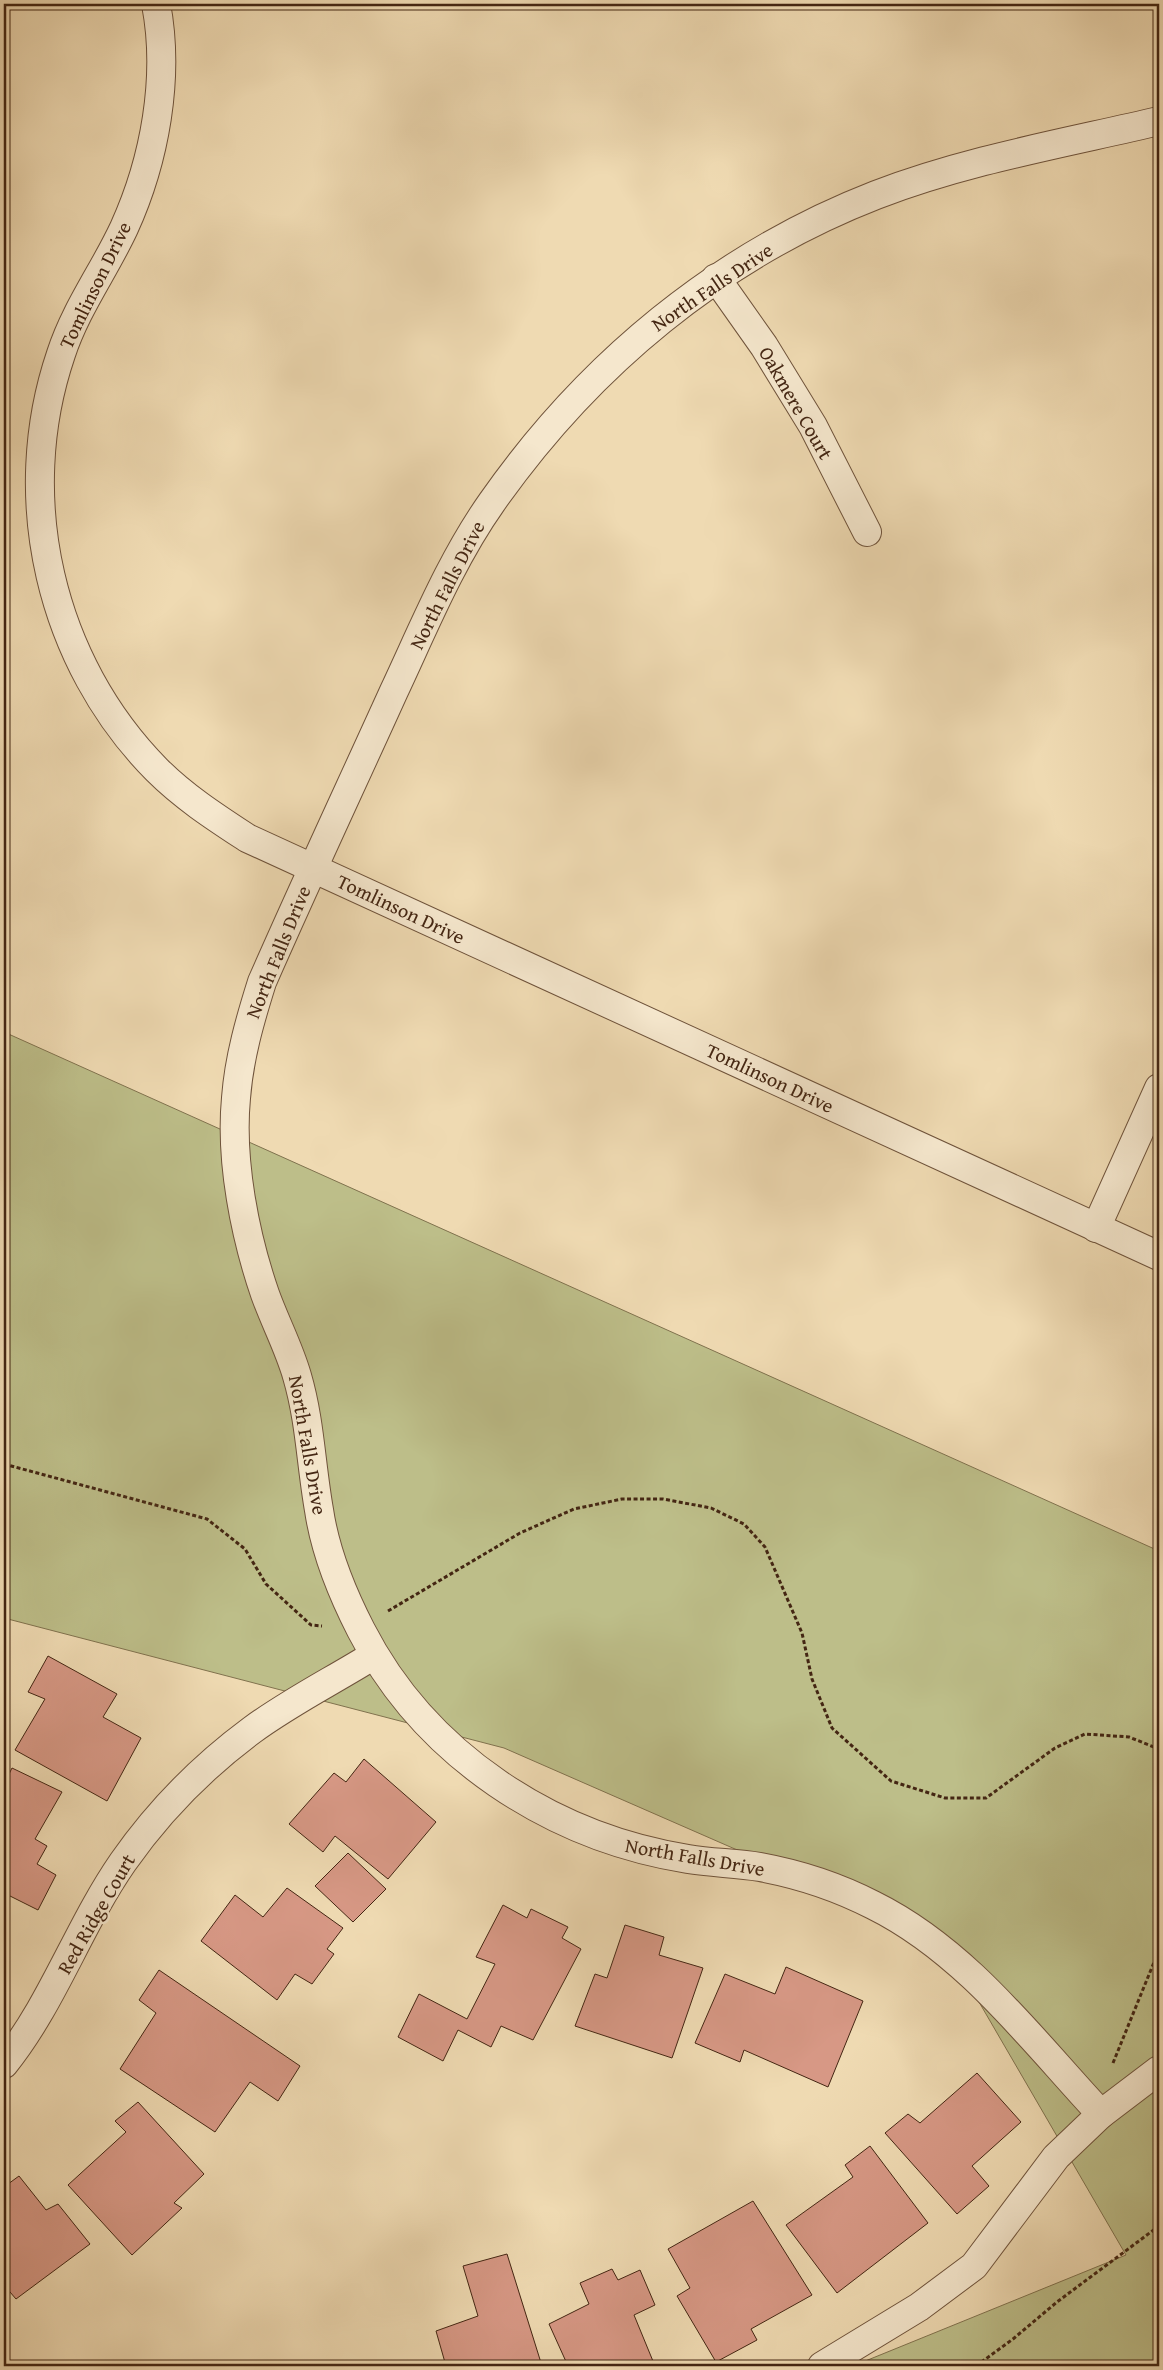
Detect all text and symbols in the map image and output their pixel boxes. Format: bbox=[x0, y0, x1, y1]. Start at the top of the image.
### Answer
street label: Tomlinson Drive bbox=[51, 216, 138, 353]
street label: North Falls Drive bbox=[645, 235, 778, 338]
street label: Oakmere Court bbox=[752, 341, 841, 465]
street label: North Falls Drive bbox=[402, 515, 492, 654]
street label: Tomlinson Drive bbox=[333, 866, 470, 951]
street label: North Falls Drive bbox=[238, 881, 317, 1023]
street label: Tomlinson Drive bbox=[702, 1035, 839, 1120]
street label: North Falls Drive bbox=[282, 1373, 335, 1517]
street label: North Falls Drive bbox=[623, 1830, 767, 1883]
street label: Red Ridge Court bbox=[49, 1848, 142, 1979]

